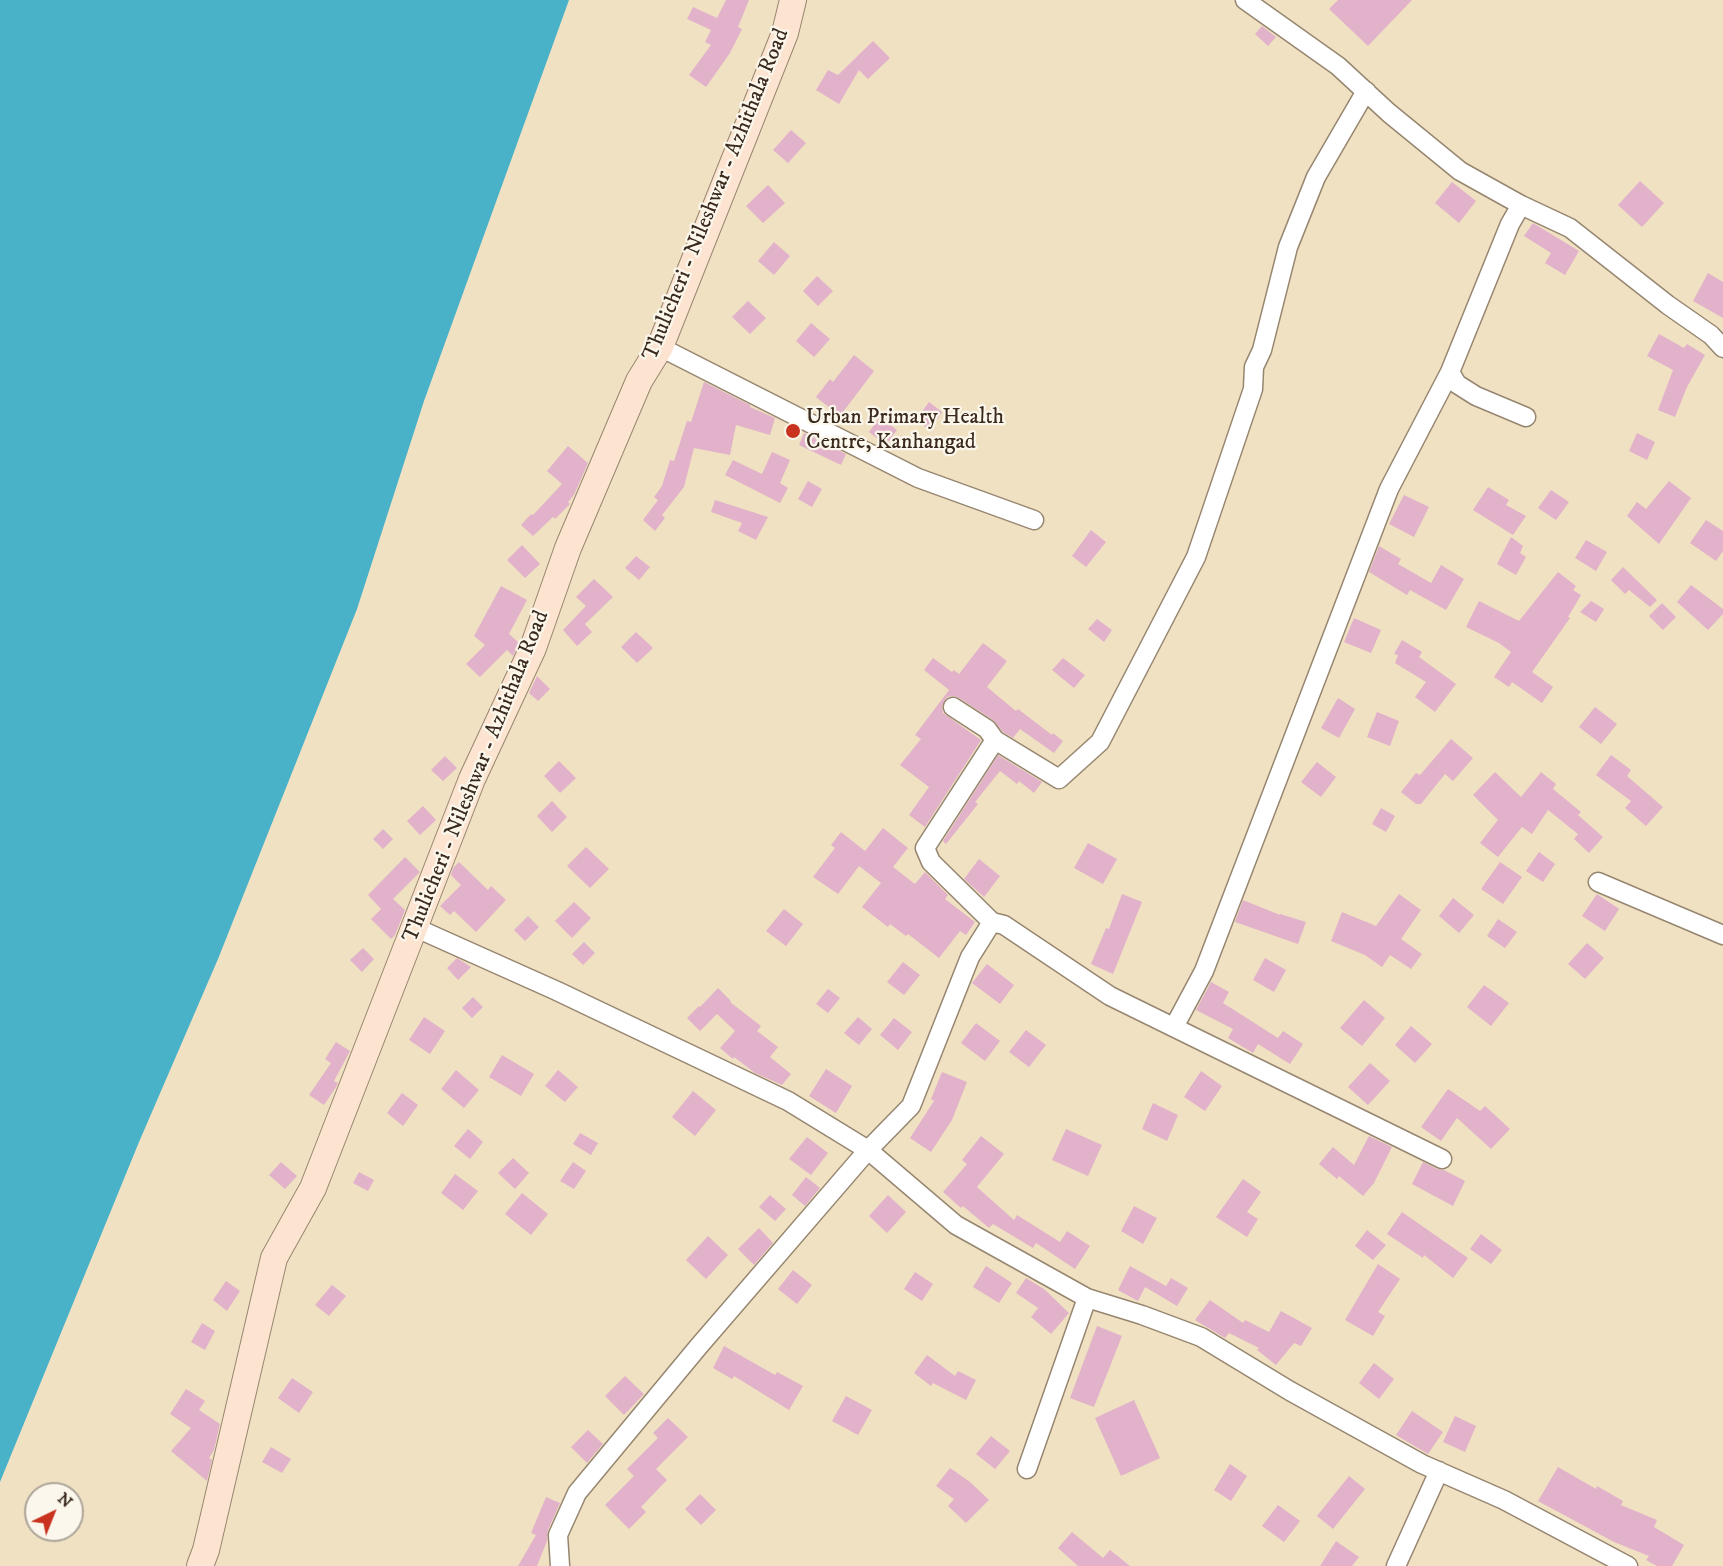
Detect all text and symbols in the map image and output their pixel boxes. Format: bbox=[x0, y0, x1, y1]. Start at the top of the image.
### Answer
street label: Thulicheri - Nileshwar - Azhithala Road bbox=[638, 25, 796, 365]
place label: Urban Primary Health Centre, Kanhangad bbox=[806, 405, 1004, 457]
marker: Urban Primary Health Centre, Kanhangad bbox=[784, 422, 802, 440]
street label: Thulicheri - Nileshwar - Azhithala Road bbox=[398, 607, 556, 947]
north arrow bbox=[24, 1482, 84, 1542]
text: N bbox=[53, 1488, 77, 1512]

